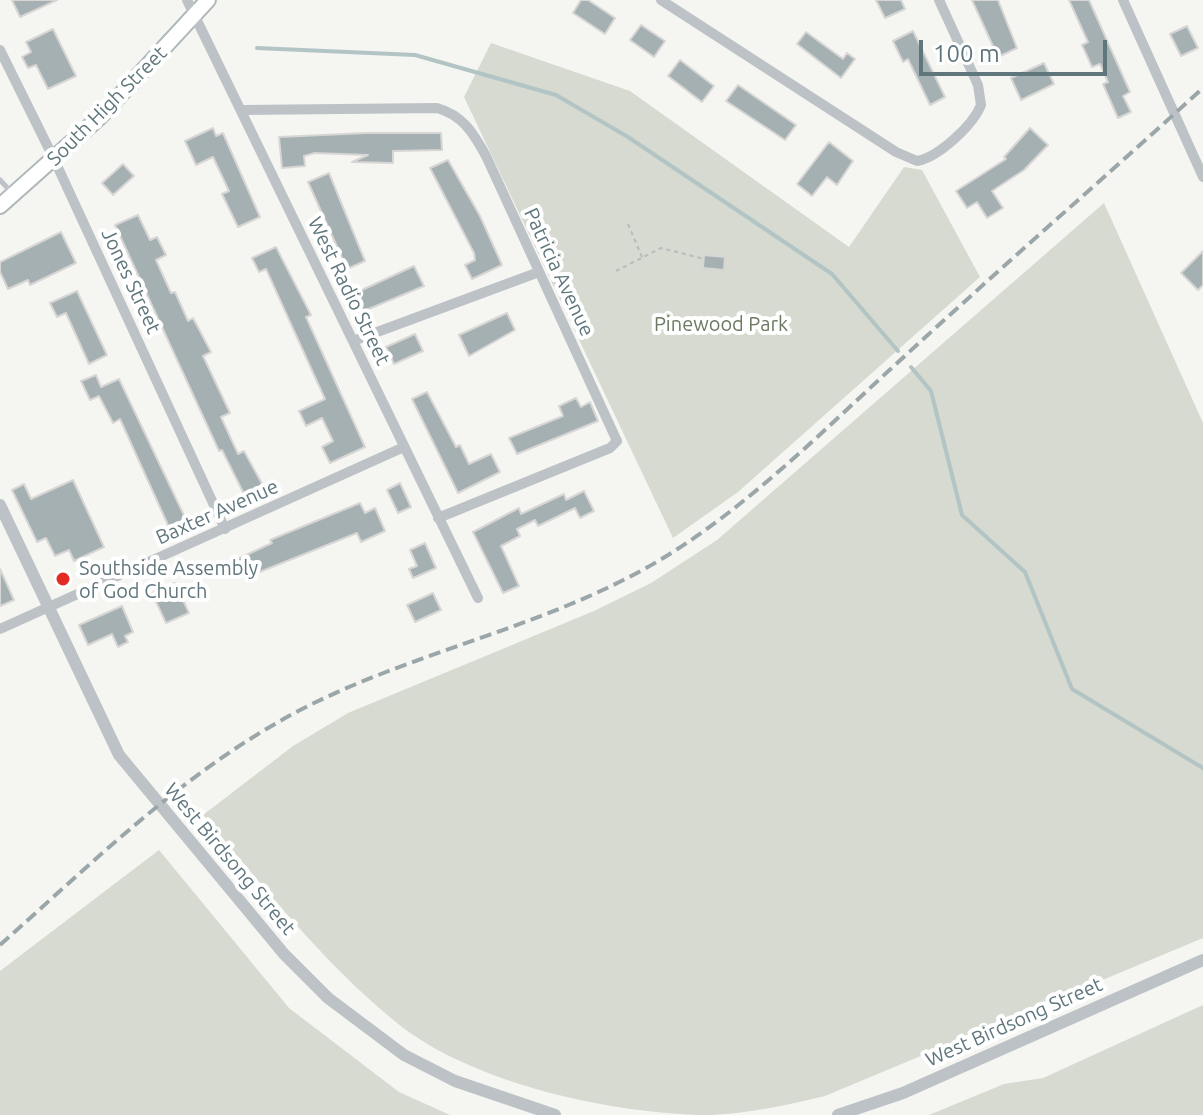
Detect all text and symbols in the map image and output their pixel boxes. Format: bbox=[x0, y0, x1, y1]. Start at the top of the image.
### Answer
scale bar bbox=[923, 24, 1111, 74]
text: 100 m bbox=[933, 40, 1000, 67]
street label: South High Street bbox=[42, 41, 172, 171]
street label: Patricia Avenue bbox=[519, 204, 599, 340]
street label: West Radio Street bbox=[303, 213, 395, 369]
street label: Jones Street bbox=[96, 225, 166, 337]
park label: Pinewood Park bbox=[654, 312, 788, 336]
street label: Baxter Avenue bbox=[152, 474, 282, 550]
place label: Southside Assembly of God Church bbox=[79, 556, 258, 603]
marker: Southside Assembly of God Church bbox=[54, 570, 72, 588]
street label: West Birdsong Street bbox=[159, 778, 301, 940]
street label: West Birdsong Street bbox=[922, 972, 1106, 1072]

